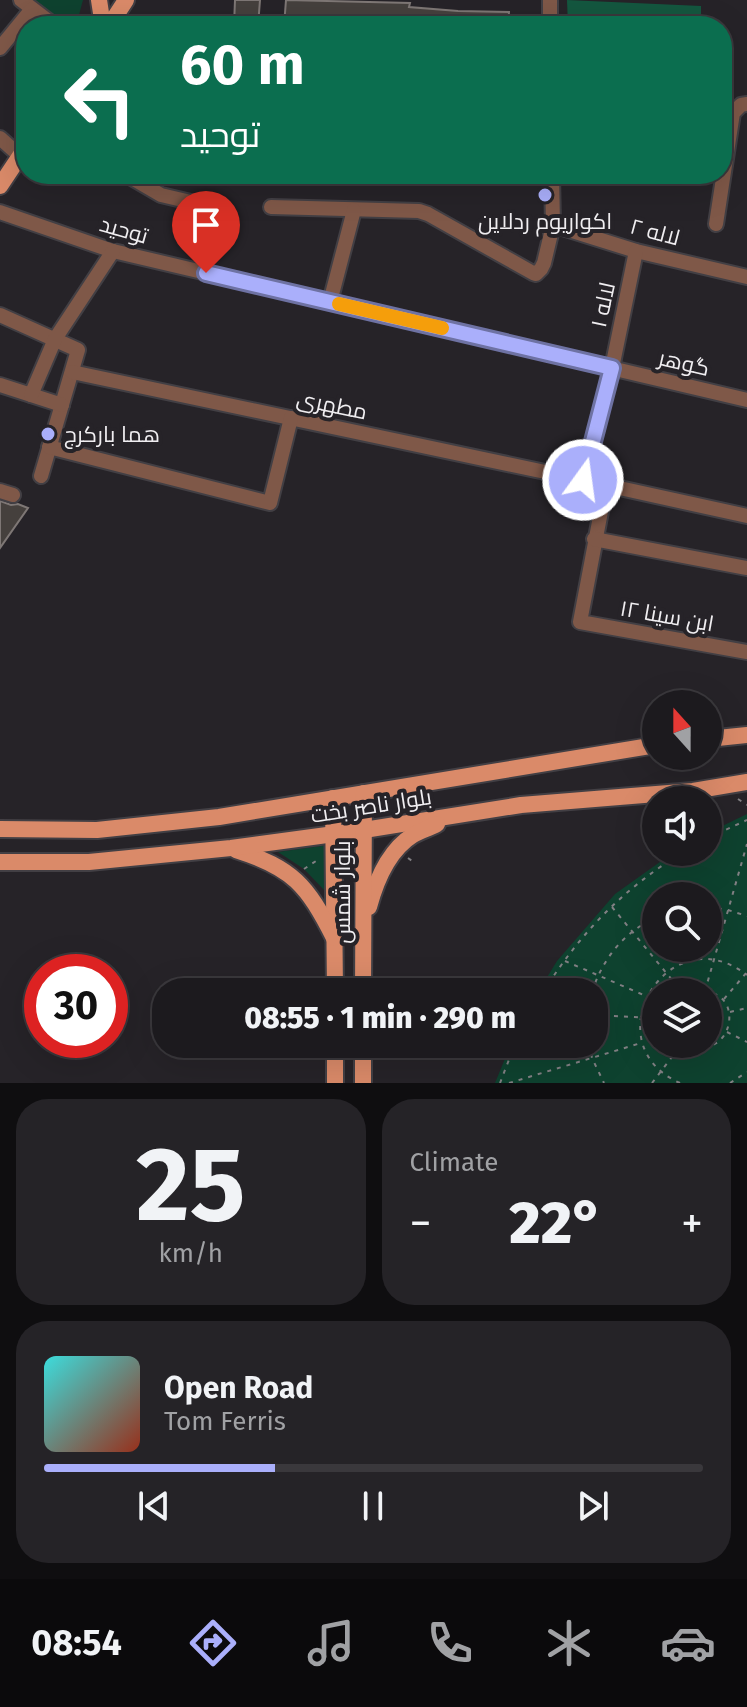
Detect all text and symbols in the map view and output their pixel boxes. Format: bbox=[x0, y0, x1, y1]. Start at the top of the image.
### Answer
text: 60 m bbox=[180, 32, 305, 99]
icon: left bbox=[48, 48, 152, 152]
text: توحید bbox=[180, 113, 260, 157]
marker: اکواریوم ردلاین bbox=[536, 186, 554, 204]
pin bbox=[172, 191, 240, 273]
icon: arrive bbox=[184, 203, 228, 247]
place label: اکواریوم ردلاین bbox=[478, 208, 612, 237]
street label: توحید bbox=[97, 210, 151, 250]
street label: لاله ۲ bbox=[627, 212, 683, 252]
street label: لاله ۱ bbox=[585, 280, 621, 330]
street label: گوهر bbox=[654, 344, 712, 382]
street label: مطهری bbox=[294, 384, 370, 426]
place label: هما بارکرج bbox=[64, 421, 160, 449]
marker: هما بارکرج bbox=[39, 425, 57, 443]
position arrow bbox=[541, 438, 625, 522]
street label: ابن سینا ۱۲ bbox=[618, 594, 716, 638]
north arrow bbox=[642, 690, 722, 770]
map controls bbox=[642, 690, 722, 1058]
street label: بلوار ناصر بخت bbox=[309, 783, 433, 829]
button: sound bbox=[642, 786, 722, 866]
street label: بلوار شمس bbox=[329, 840, 356, 944]
button: search bbox=[642, 882, 722, 962]
speed limit sign: 30 bbox=[24, 954, 128, 1058]
button: layers bbox=[642, 978, 722, 1058]
text: 08:55 · 1 min · 290 m bbox=[244, 1000, 516, 1036]
text: 25 bbox=[136, 1123, 246, 1248]
text: Climate bbox=[410, 1147, 498, 1178]
text: 22° bbox=[509, 1187, 603, 1259]
text: − bbox=[410, 1197, 432, 1250]
text: + bbox=[681, 1197, 703, 1250]
text: km/h bbox=[159, 1238, 223, 1269]
text: Open Road bbox=[164, 1370, 313, 1406]
text: Tom Ferris bbox=[164, 1406, 286, 1437]
icon: previous bbox=[132, 1484, 176, 1528]
icon: pause bbox=[351, 1484, 395, 1528]
icon: next bbox=[571, 1484, 615, 1528]
icon: directions bbox=[185, 1615, 241, 1671]
icon: music bbox=[303, 1615, 359, 1671]
icon: phone bbox=[422, 1615, 478, 1671]
icon: climate bbox=[541, 1615, 597, 1671]
icon: car bbox=[660, 1615, 716, 1671]
text: 08:54 bbox=[31, 1621, 122, 1665]

